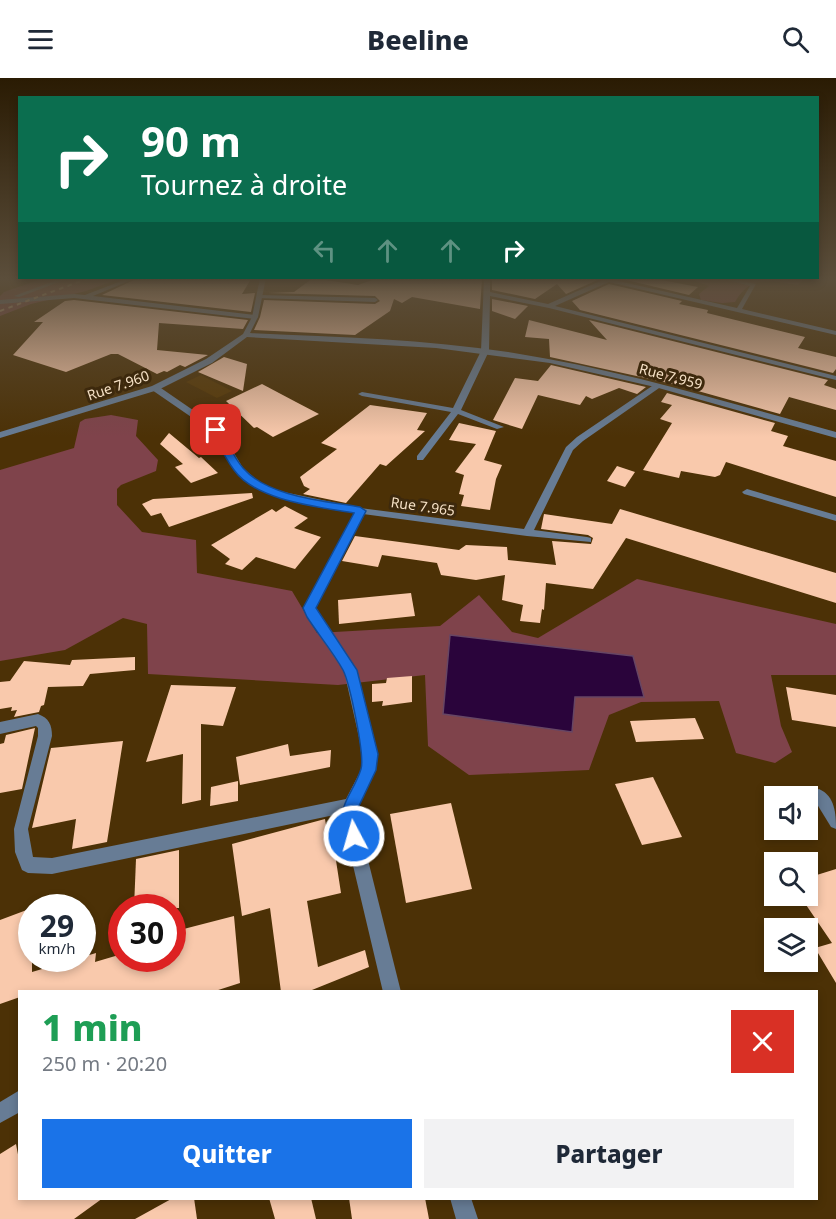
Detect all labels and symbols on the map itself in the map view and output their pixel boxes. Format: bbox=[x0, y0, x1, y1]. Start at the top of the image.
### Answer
street label: Rue 7.959 bbox=[637, 358, 705, 394]
street label: Rue 7.960 bbox=[84, 365, 152, 405]
pin bbox=[190, 404, 241, 455]
street label: Rue 7.965 bbox=[390, 492, 456, 520]
position arrow bbox=[322, 804, 386, 868]
speed limit sign: 30 bbox=[108, 894, 186, 972]

